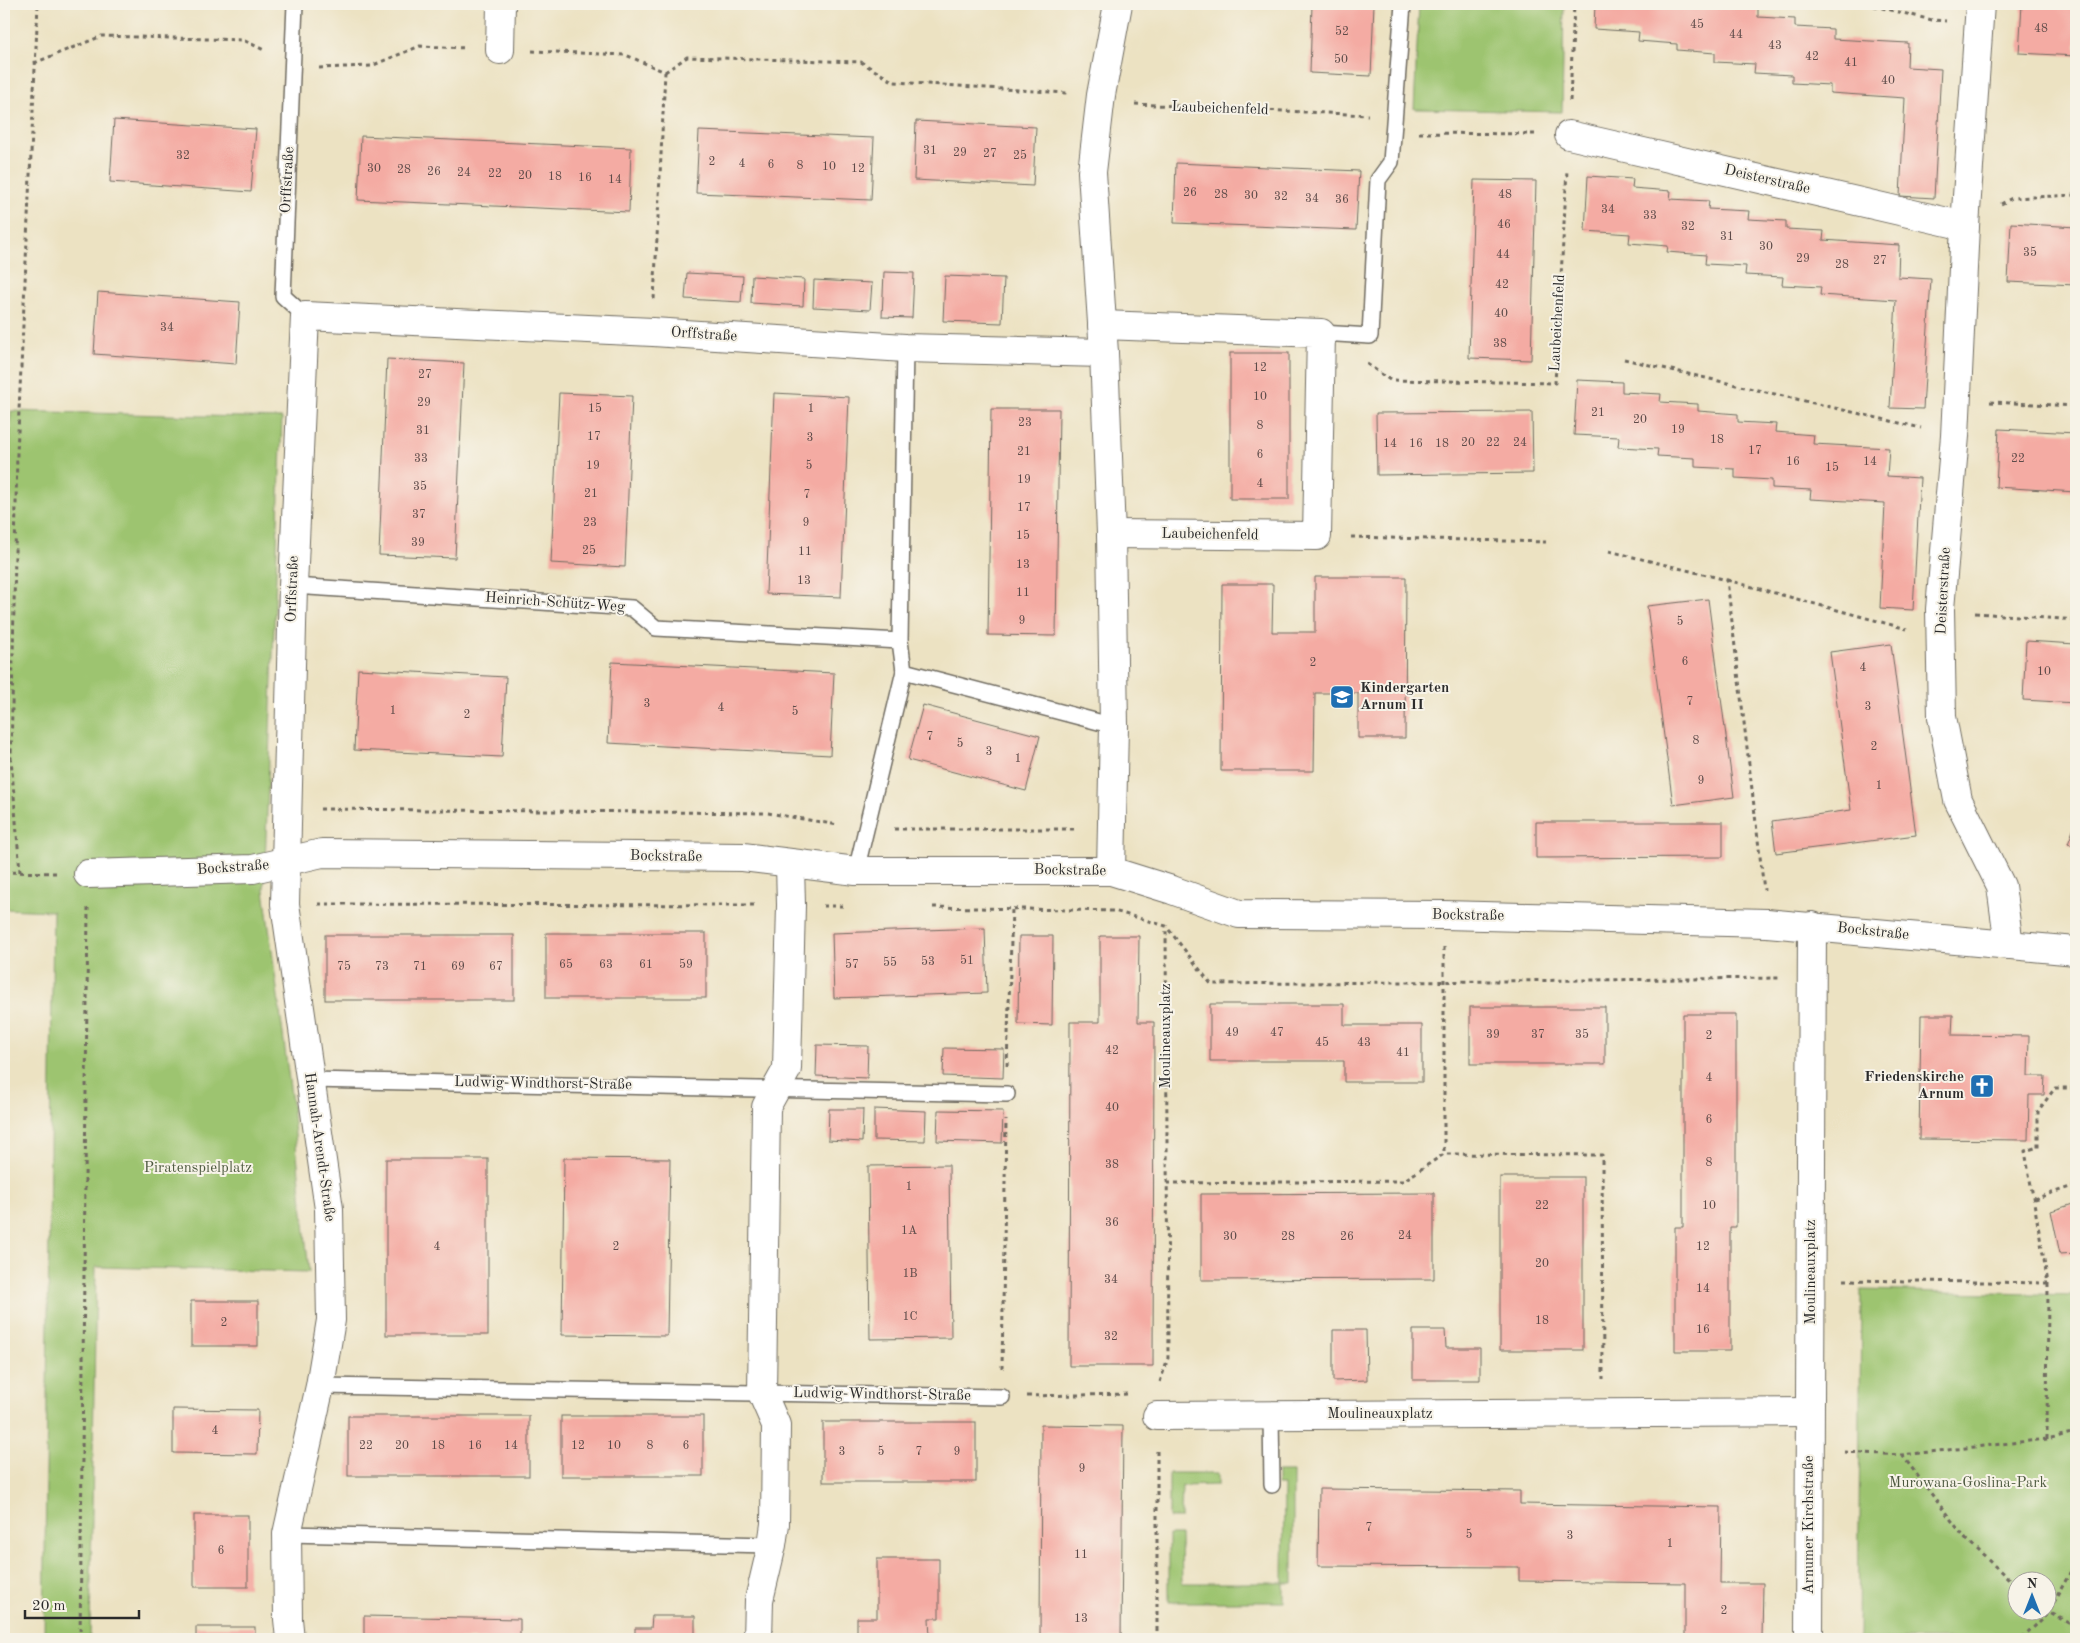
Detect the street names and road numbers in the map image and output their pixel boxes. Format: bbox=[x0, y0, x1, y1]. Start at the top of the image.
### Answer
street label: Laubeichenfeld bbox=[1171, 100, 1269, 118]
street label: Orffstraße bbox=[279, 146, 297, 214]
street label: Deisterstraße bbox=[1723, 163, 1811, 197]
street label: Laubeichenfeld bbox=[1548, 274, 1568, 372]
street label: Orffstraße bbox=[670, 325, 738, 345]
street label: Laubeichenfeld bbox=[1161, 527, 1259, 543]
street label: Deisterstraße bbox=[1934, 547, 1954, 635]
street label: Orffstraße bbox=[284, 555, 302, 623]
street label: Heinrich-Schütz-Weg bbox=[484, 591, 626, 615]
street label: Bockstraße bbox=[630, 849, 702, 865]
street label: Bockstraße bbox=[196, 858, 270, 878]
street label: Bockstraße bbox=[1034, 863, 1106, 879]
street label: Bockstraße bbox=[1432, 908, 1504, 924]
street label: Bockstraße bbox=[1836, 921, 1910, 943]
street label: Moulineauxplatz bbox=[1159, 983, 1174, 1089]
street label: Hannah-Arendt-Straße bbox=[301, 1071, 337, 1223]
street label: Ludwig-Windthorst-Straße bbox=[454, 1075, 632, 1093]
street label: Moulineauxplatz bbox=[1804, 1219, 1819, 1325]
street label: Ludwig-Windthorst-Straße bbox=[793, 1386, 971, 1404]
street label: Moulineauxplatz bbox=[1327, 1407, 1433, 1422]
street label: Arnumer Kirchstraße bbox=[1802, 1455, 1817, 1595]

